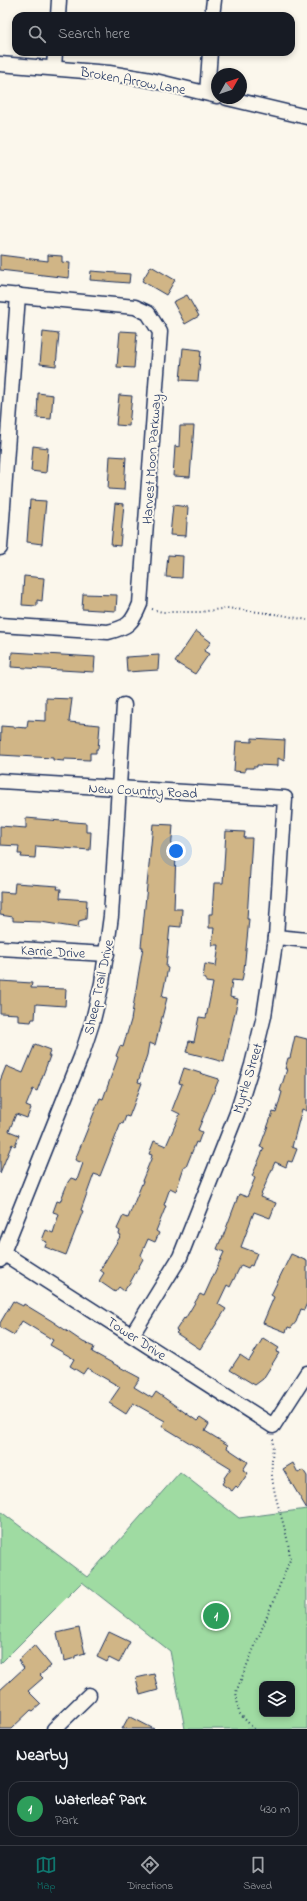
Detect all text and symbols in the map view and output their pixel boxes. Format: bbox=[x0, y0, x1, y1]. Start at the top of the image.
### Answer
search box bbox=[12, 12, 295, 56]
icon: search bbox=[26, 23, 48, 45]
text: Search here bbox=[58, 23, 130, 45]
street label: Broken Arrow Lane bbox=[77, 62, 188, 101]
north arrow bbox=[211, 68, 247, 104]
street label: Harvest Moon Parkway bbox=[137, 393, 169, 525]
street label: New Country Road bbox=[88, 778, 198, 806]
your location bbox=[166, 841, 186, 861]
street label: Sheep Trail Drive bbox=[79, 937, 120, 1037]
street label: Karrie Drive bbox=[20, 940, 86, 965]
street label: Myrtle Street bbox=[228, 1040, 270, 1117]
street label: Tower Drive bbox=[102, 1312, 171, 1367]
pin: 1 bbox=[203, 1601, 229, 1631]
map controls bbox=[259, 1681, 295, 1717]
button: layers bbox=[259, 1681, 295, 1717]
text: Nearby bbox=[16, 1743, 68, 1768]
text: Waterleaf Park bbox=[55, 1789, 146, 1811]
text: 1 bbox=[28, 1800, 32, 1819]
text: 430 m bbox=[260, 1800, 290, 1819]
text: Park bbox=[55, 1811, 79, 1830]
tab: Map bbox=[35, 1854, 57, 1894]
tab: Directions bbox=[127, 1854, 173, 1894]
tab: Saved bbox=[243, 1854, 272, 1894]

